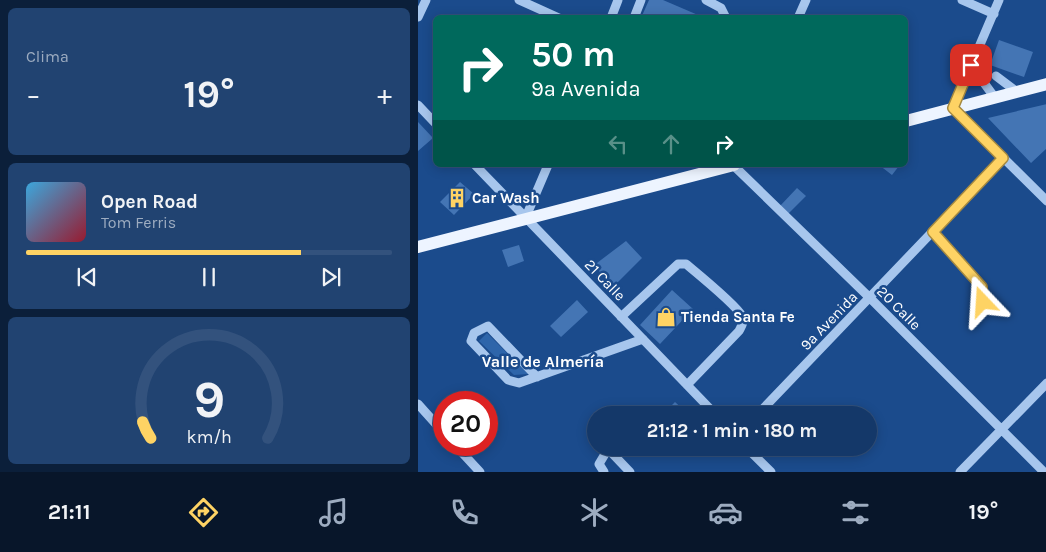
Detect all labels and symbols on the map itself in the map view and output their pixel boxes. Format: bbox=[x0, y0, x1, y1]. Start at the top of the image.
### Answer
pin bbox=[950, 44, 992, 86]
building icon: Car Wash bbox=[446, 187, 468, 209]
place label: Car Wash bbox=[472, 189, 540, 207]
street label: 21 Calle bbox=[581, 255, 629, 305]
position arrow bbox=[956, 275, 1008, 327]
street label: 20 Calle bbox=[873, 282, 925, 334]
street label: 9a Avenida bbox=[797, 288, 861, 354]
shop icon: Tienda Santa Fe bbox=[655, 306, 677, 328]
place label: Tienda Santa Fe bbox=[681, 308, 795, 326]
district label: Valle de Almería bbox=[482, 352, 604, 371]
speed limit sign: 20 bbox=[433, 391, 498, 456]

